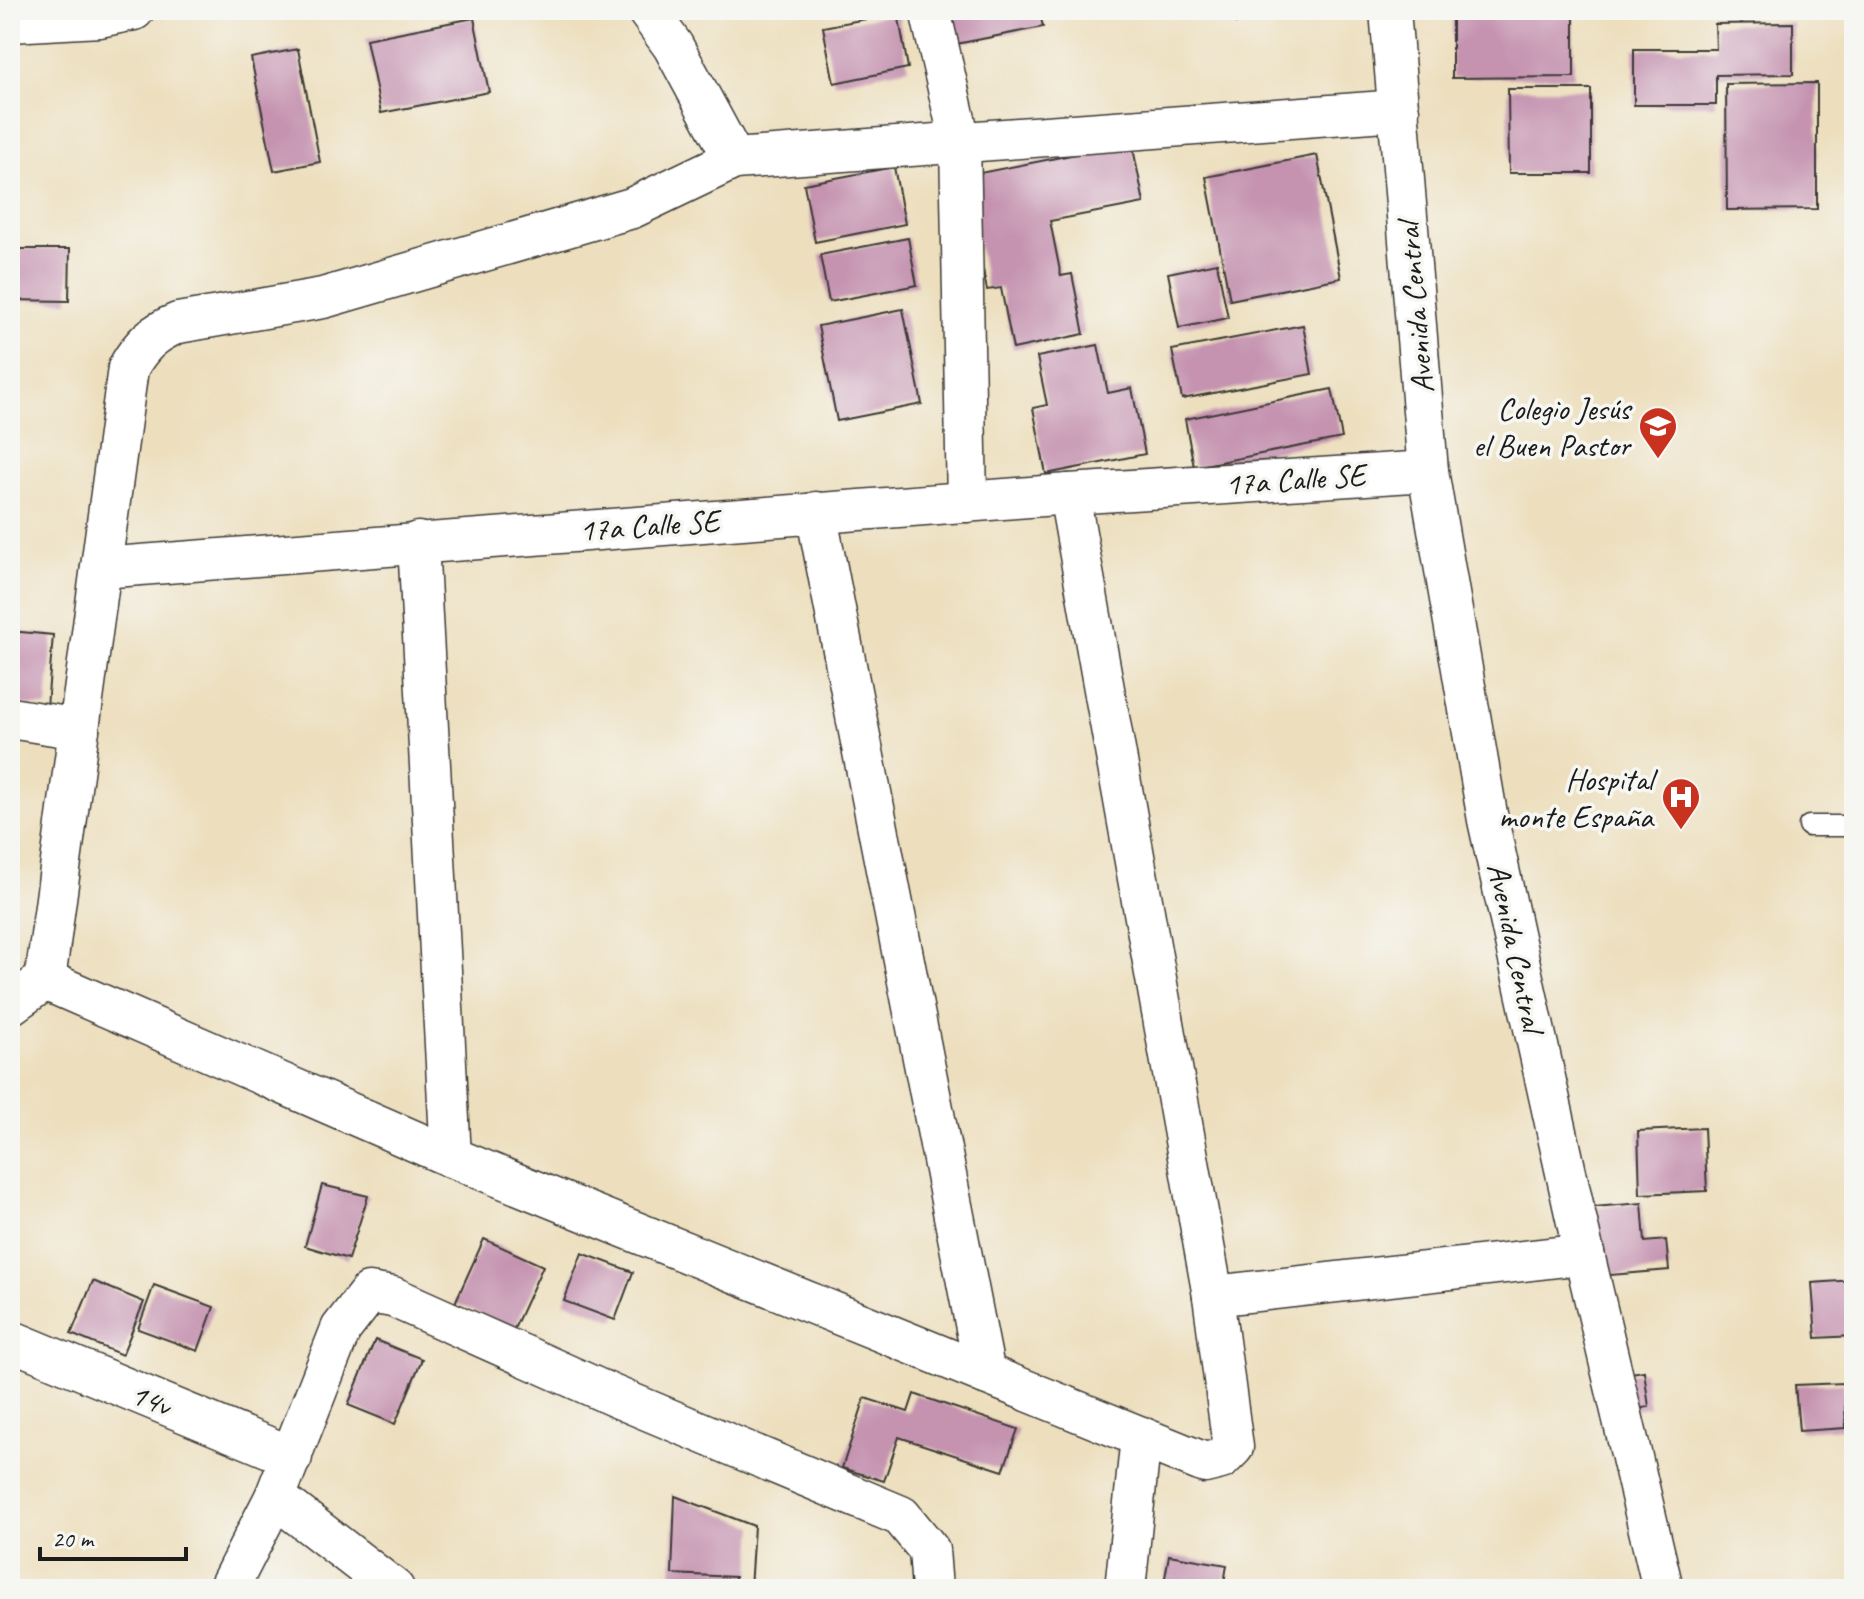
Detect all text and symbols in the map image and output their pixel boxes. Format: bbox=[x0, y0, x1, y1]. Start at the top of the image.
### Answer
street label: Avenida Central bbox=[1387, 215, 1443, 395]
place label: Colegio Jesús el Buen Pastor bbox=[1473, 388, 1633, 466]
school or university icon: Colegio Jesús el Buen Pastor bbox=[1637, 405, 1679, 460]
street label: 17a Calle SE bbox=[1224, 454, 1370, 505]
street label: 17a Calle SE bbox=[578, 500, 724, 551]
place label: Hospital monte España bbox=[1499, 759, 1659, 837]
hospital icon: Hospital monte España bbox=[1660, 776, 1702, 831]
street label: Avenida Central bbox=[1478, 859, 1554, 1040]
street label: 14v bbox=[125, 1373, 180, 1427]
scale bar bbox=[40, 1511, 186, 1561]
text: 20 m bbox=[52, 1524, 95, 1554]

